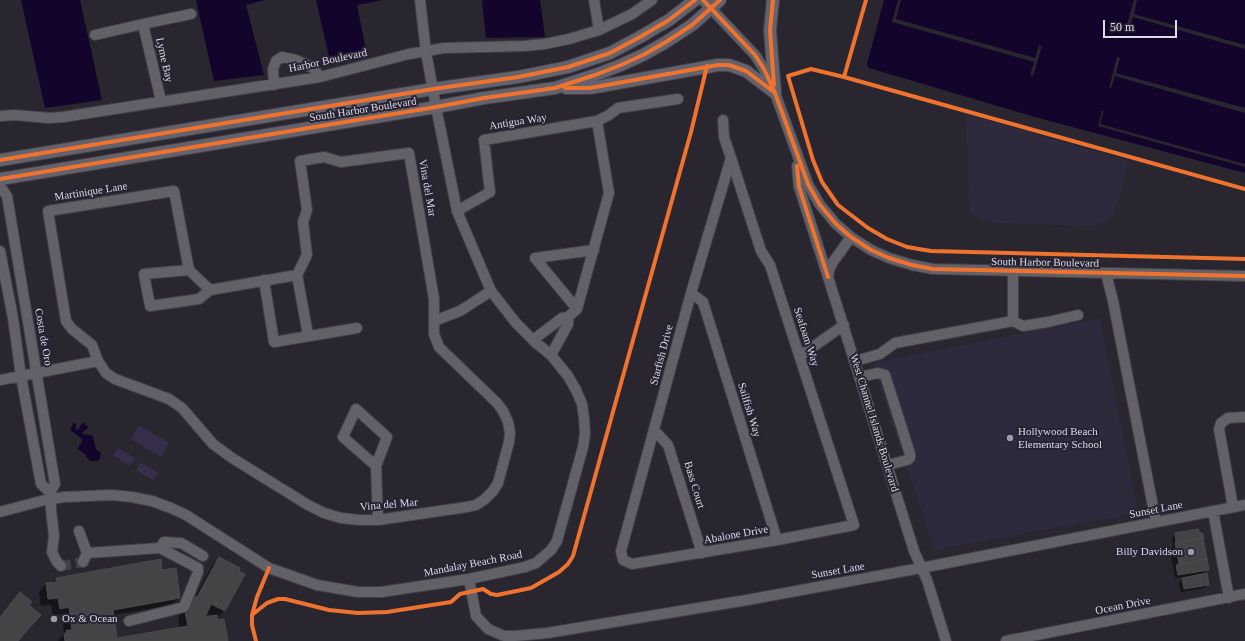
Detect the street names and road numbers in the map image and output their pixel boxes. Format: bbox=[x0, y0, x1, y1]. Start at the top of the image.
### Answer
street label: Lyme Bay bbox=[152, 36, 176, 84]
street label: Harbor Boulevard bbox=[288, 46, 368, 76]
street label: South Harbor Boulevard bbox=[309, 95, 417, 125]
street label: Antigua Way bbox=[488, 111, 548, 133]
street label: Vina del Mar bbox=[415, 158, 439, 218]
street label: Martinique Lane bbox=[54, 180, 128, 204]
street label: South Harbor Boulevard bbox=[991, 255, 1099, 271]
street label: Seafoam Way bbox=[790, 306, 822, 368]
street label: Costa de Oro bbox=[31, 307, 55, 367]
street label: Starfish Drive bbox=[648, 323, 676, 387]
street label: West Channel Islands Boulevard bbox=[847, 352, 901, 494]
street label: Sailfish Way bbox=[734, 381, 764, 439]
street label: Bass Court bbox=[681, 460, 707, 510]
street label: Vina del Mar bbox=[360, 496, 418, 514]
street label: Sunset Lane bbox=[1128, 498, 1184, 522]
street label: Abalone Drive bbox=[703, 523, 769, 547]
street label: Mandalay Beach Road bbox=[423, 548, 523, 580]
street label: Sunset Lane bbox=[810, 560, 866, 582]
street label: Ocean Drive bbox=[1094, 594, 1152, 618]

